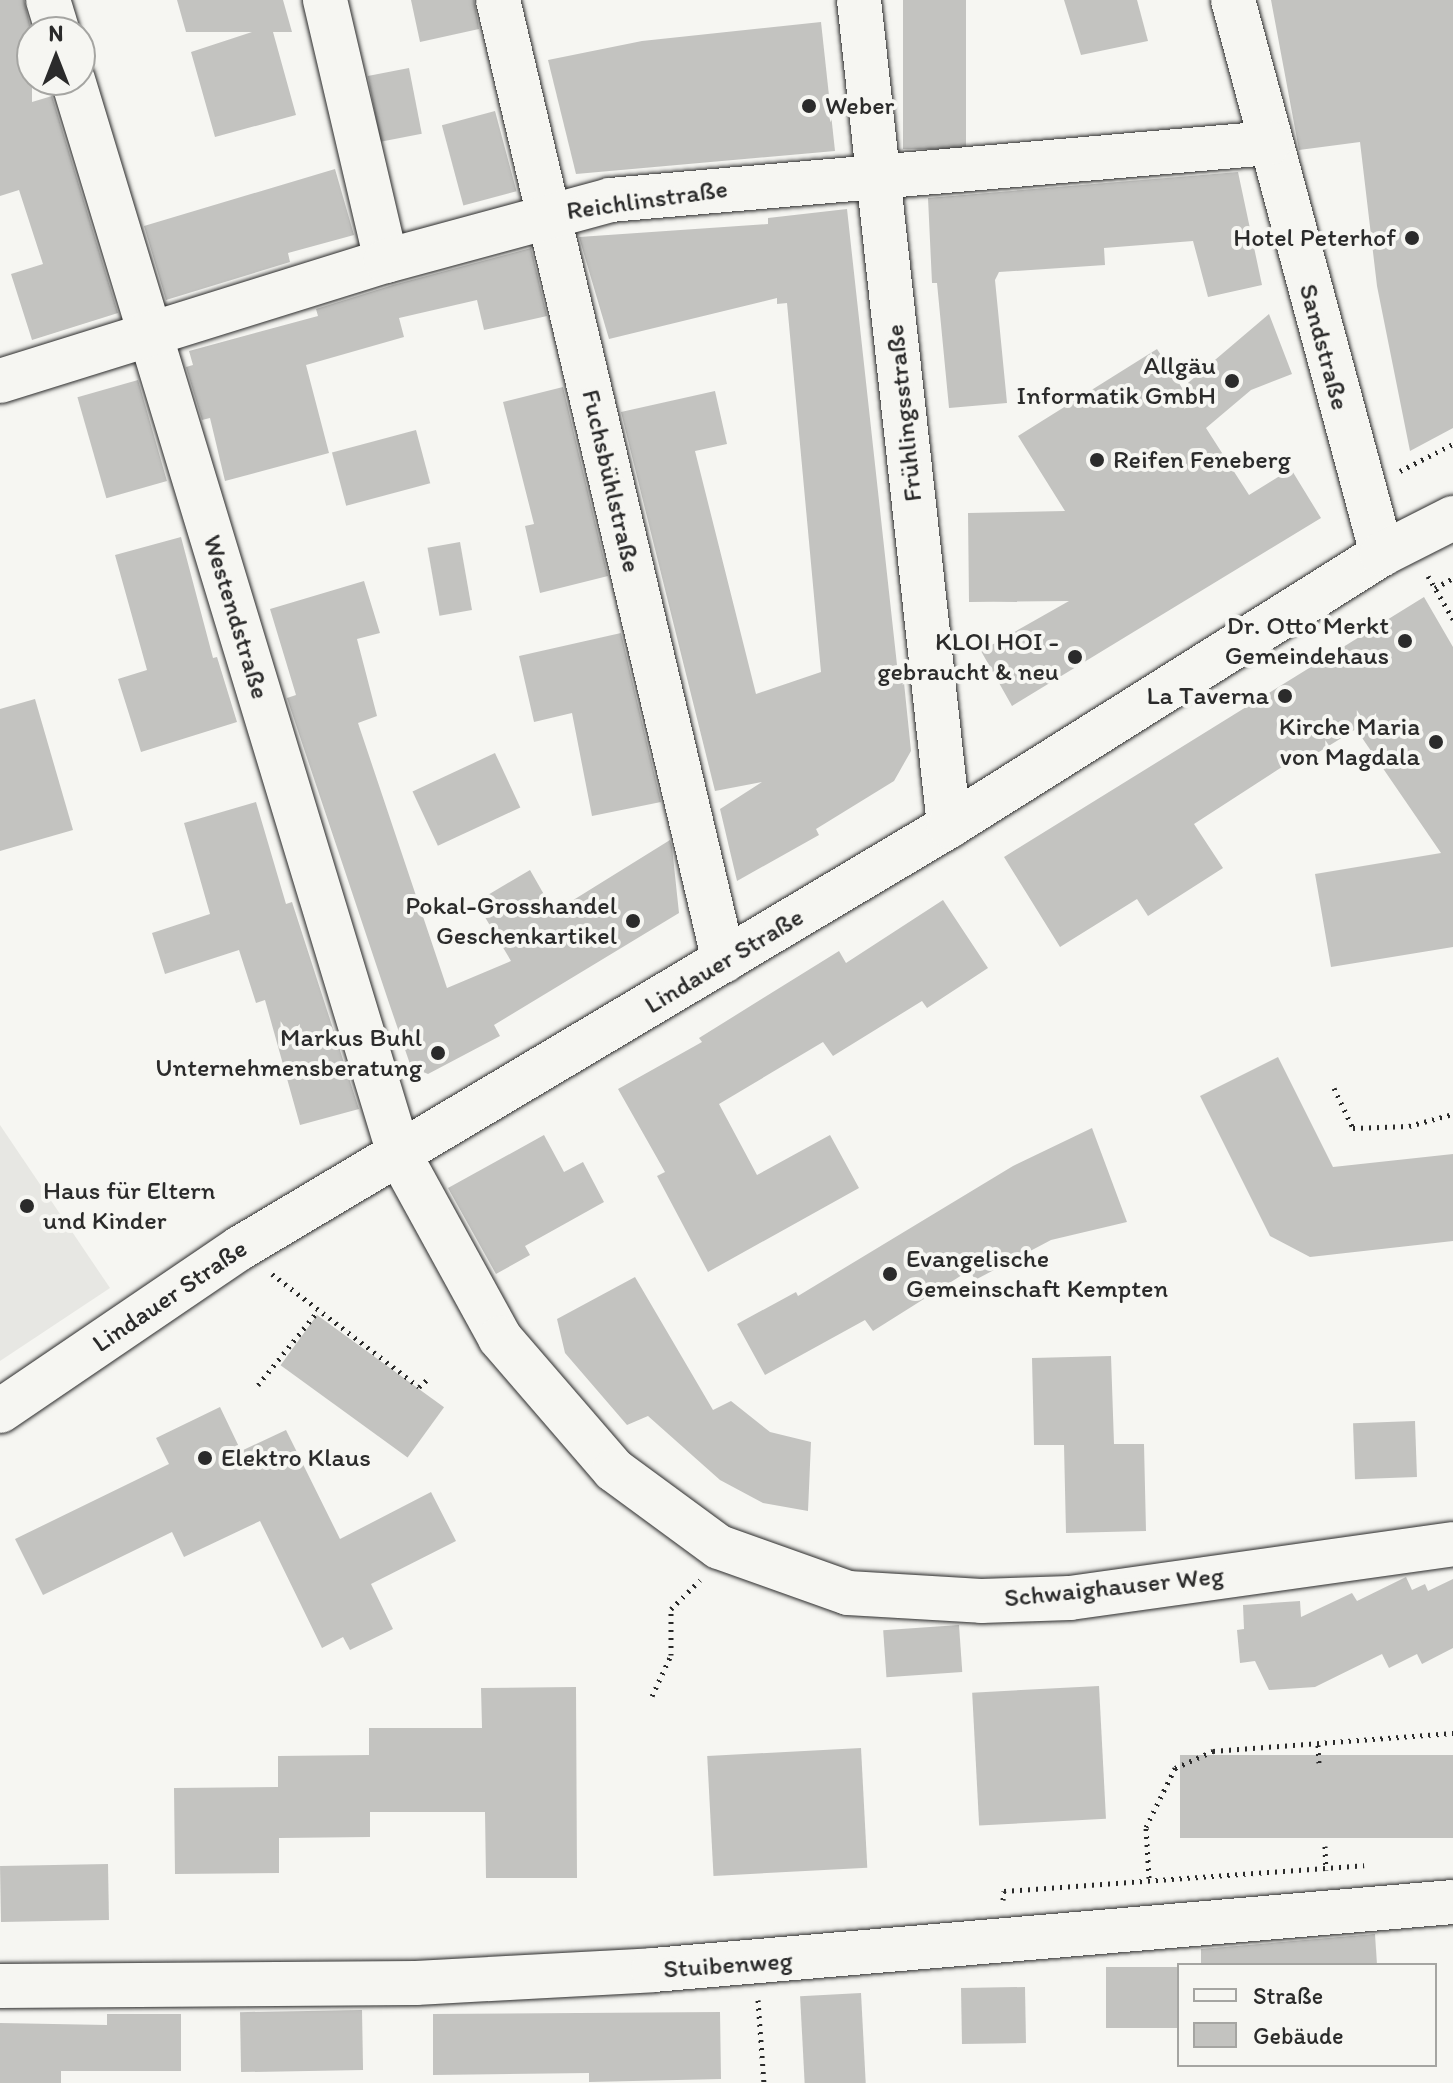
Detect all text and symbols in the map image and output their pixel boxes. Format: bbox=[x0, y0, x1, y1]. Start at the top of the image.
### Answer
north arrow bbox=[16, 16, 96, 96]
text: N bbox=[49, 20, 63, 47]
place label: Weber bbox=[825, 90, 894, 122]
marker: Weber bbox=[800, 97, 818, 115]
street label: Reichlinstraße bbox=[564, 173, 730, 227]
place label: Hotel Peterhof bbox=[1234, 222, 1396, 254]
marker: Hotel Peterhof bbox=[1403, 229, 1421, 247]
street label: Sandstraße bbox=[1292, 281, 1356, 413]
street label: Frühlingsstraße bbox=[879, 323, 929, 503]
place label: Allgäu Informatik GmbH bbox=[1017, 350, 1216, 412]
marker: Allgäu Informatik GmbH bbox=[1223, 372, 1241, 390]
street label: Fuchsbühlstraße bbox=[575, 387, 647, 575]
place label: Reifen Feneberg bbox=[1113, 444, 1291, 476]
marker: Reifen Feneberg bbox=[1088, 451, 1106, 469]
street label: Westendstraße bbox=[196, 531, 276, 703]
place label: Dr. Otto Merkt Gemeindehaus bbox=[1225, 610, 1389, 672]
place label: KLOI HOI - gebraucht & neu bbox=[877, 626, 1059, 688]
marker: Dr. Otto Merkt Gemeindehaus bbox=[1396, 632, 1414, 650]
marker: KLOI HOI - gebraucht & neu bbox=[1066, 648, 1084, 666]
place label: La Taverna bbox=[1149, 680, 1269, 712]
marker: La Taverna bbox=[1276, 687, 1294, 705]
place label: Kirche Maria von Magdala bbox=[1278, 711, 1420, 772]
marker: Kirche Maria von Magdala bbox=[1427, 733, 1445, 751]
place label: Pokal-Grosshandel Geschenkartikel bbox=[405, 890, 617, 952]
street label: Lindauer Straße bbox=[639, 901, 809, 1021]
marker: Pokal-Grosshandel Geschenkartikel bbox=[624, 912, 642, 930]
place label: Markus Buhl Unternehmensberatung bbox=[155, 1022, 422, 1084]
marker: Markus Buhl Unternehmensberatung bbox=[429, 1044, 447, 1062]
place label: Haus für Eltern und Kinder bbox=[43, 1175, 215, 1236]
marker: Haus für Eltern und Kinder bbox=[18, 1197, 36, 1215]
street label: Lindauer Straße bbox=[87, 1233, 253, 1359]
place label: Evangelische Gemeinschaft Kempten bbox=[906, 1243, 1167, 1304]
marker: Evangelische Gemeinschaft Kempten bbox=[881, 1265, 899, 1283]
place label: Elektro Klaus bbox=[221, 1442, 371, 1474]
marker: Elektro Klaus bbox=[196, 1449, 214, 1467]
street label: Schwaighauser Weg bbox=[1003, 1560, 1225, 1614]
street label: Stuibenweg bbox=[662, 1945, 794, 1985]
legend bbox=[1177, 1963, 1437, 2067]
text: Straße bbox=[1253, 1981, 1323, 2010]
text: Gebäude bbox=[1253, 2021, 1344, 2050]

